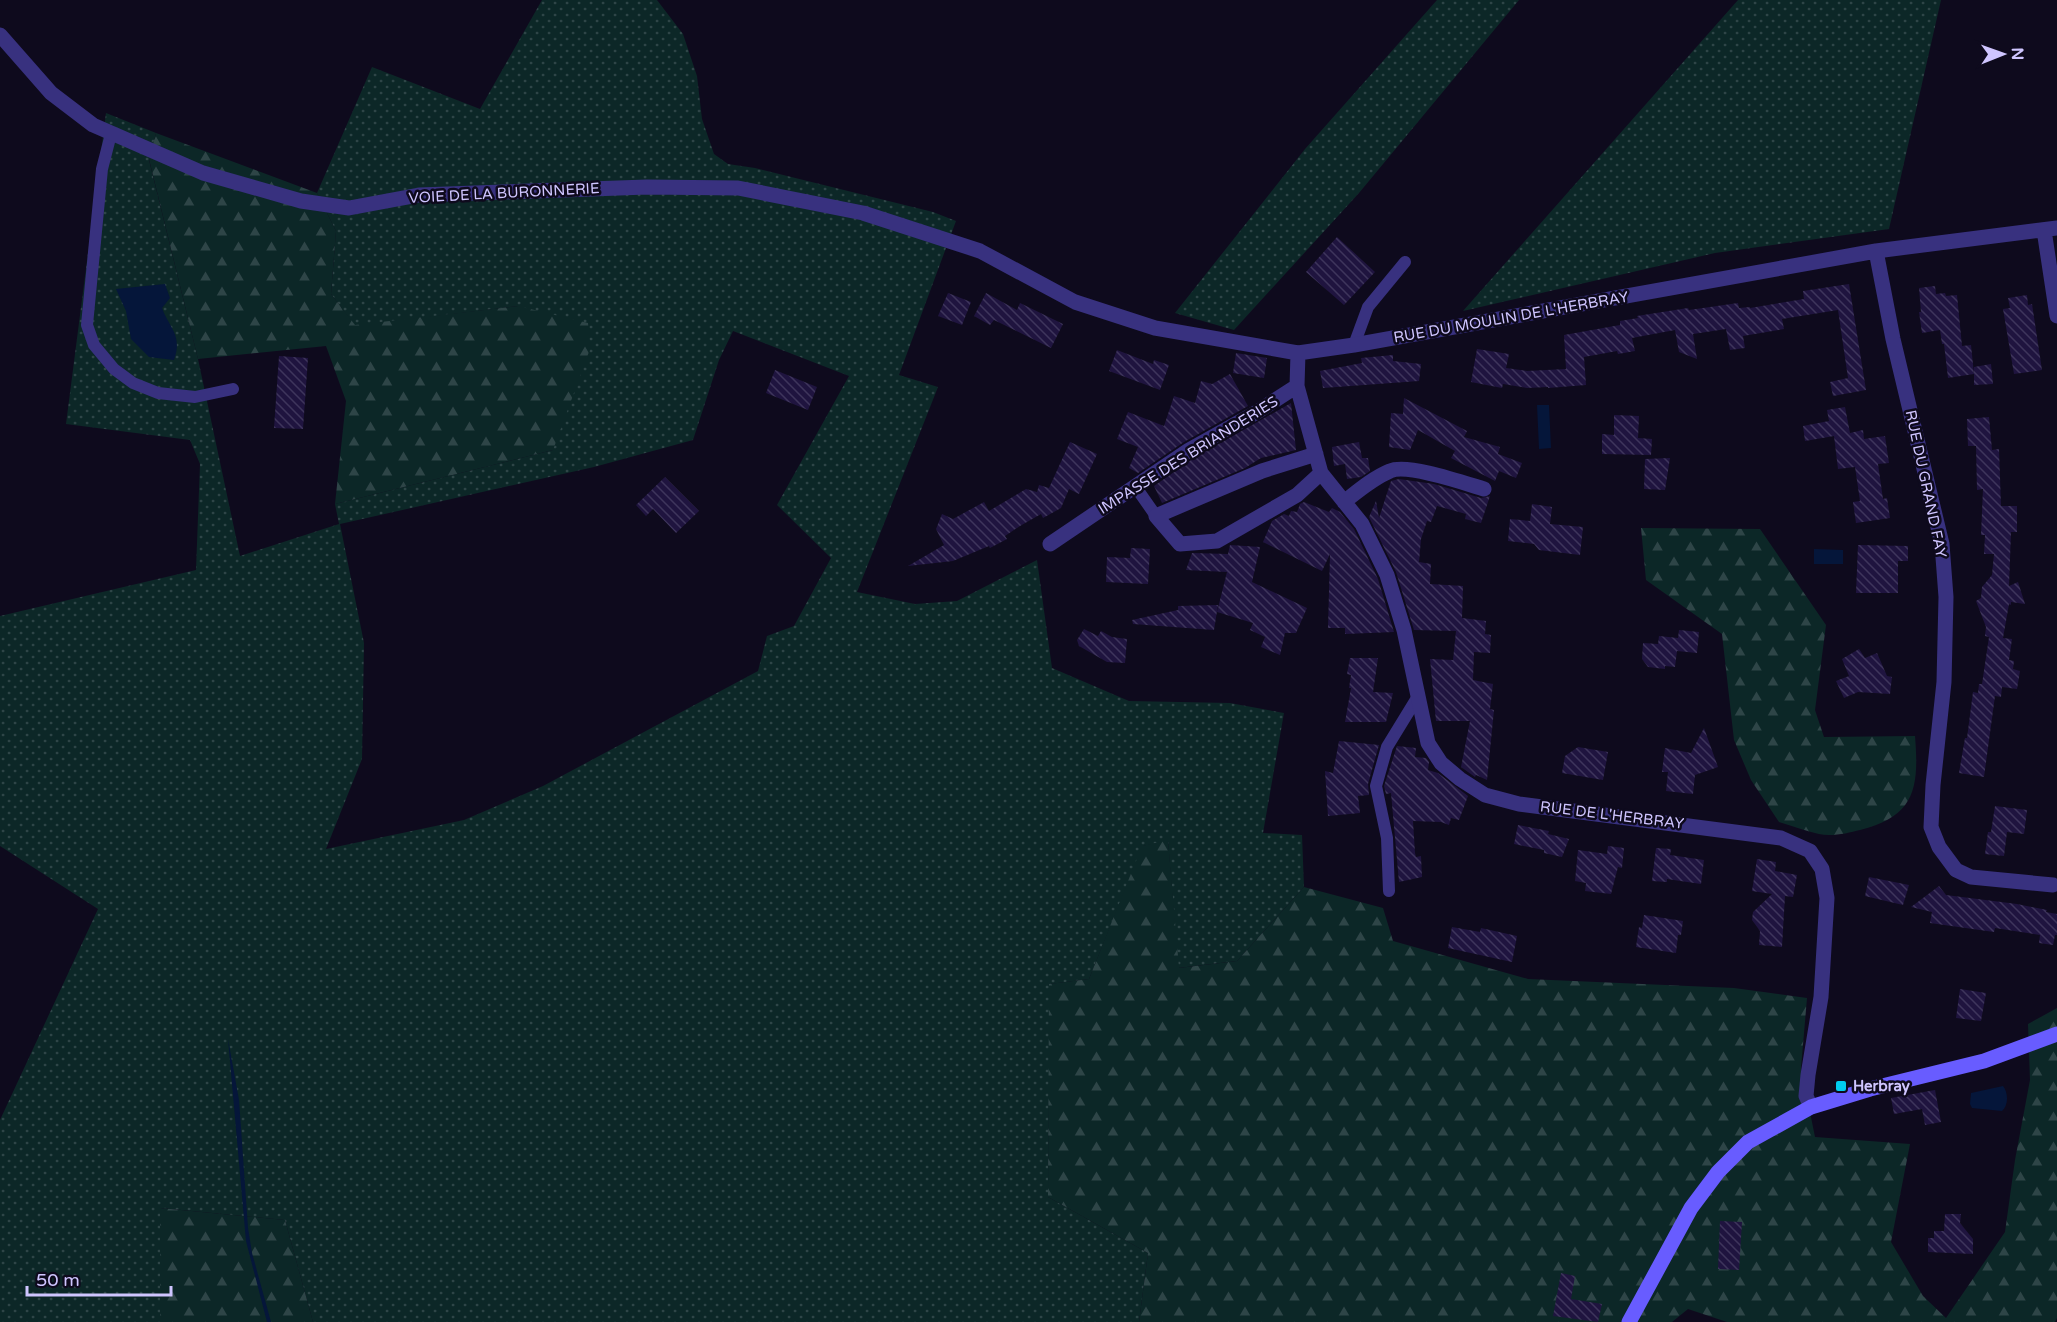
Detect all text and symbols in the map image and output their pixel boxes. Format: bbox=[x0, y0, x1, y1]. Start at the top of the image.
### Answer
north arrow bbox=[1973, 24, 2033, 84]
text: N bbox=[2007, 47, 2027, 60]
street label: VOIE DE LA BURONNERIE bbox=[408, 179, 600, 207]
street label: RUE DU MOULIN DE L'HERBRAY bbox=[1392, 287, 1630, 347]
street label: IMPASSE DES BRIANDERIES bbox=[1095, 392, 1281, 518]
street label: RUE DU GRAND FAY bbox=[1902, 408, 1951, 560]
street label: RUE DE L'HERBRAY bbox=[1539, 797, 1685, 833]
place label: Herbray bbox=[1853, 1077, 1910, 1096]
marker: Herbray bbox=[1834, 1079, 1848, 1093]
scale bar bbox=[27, 1259, 171, 1297]
text: 50 m bbox=[36, 1269, 80, 1291]

